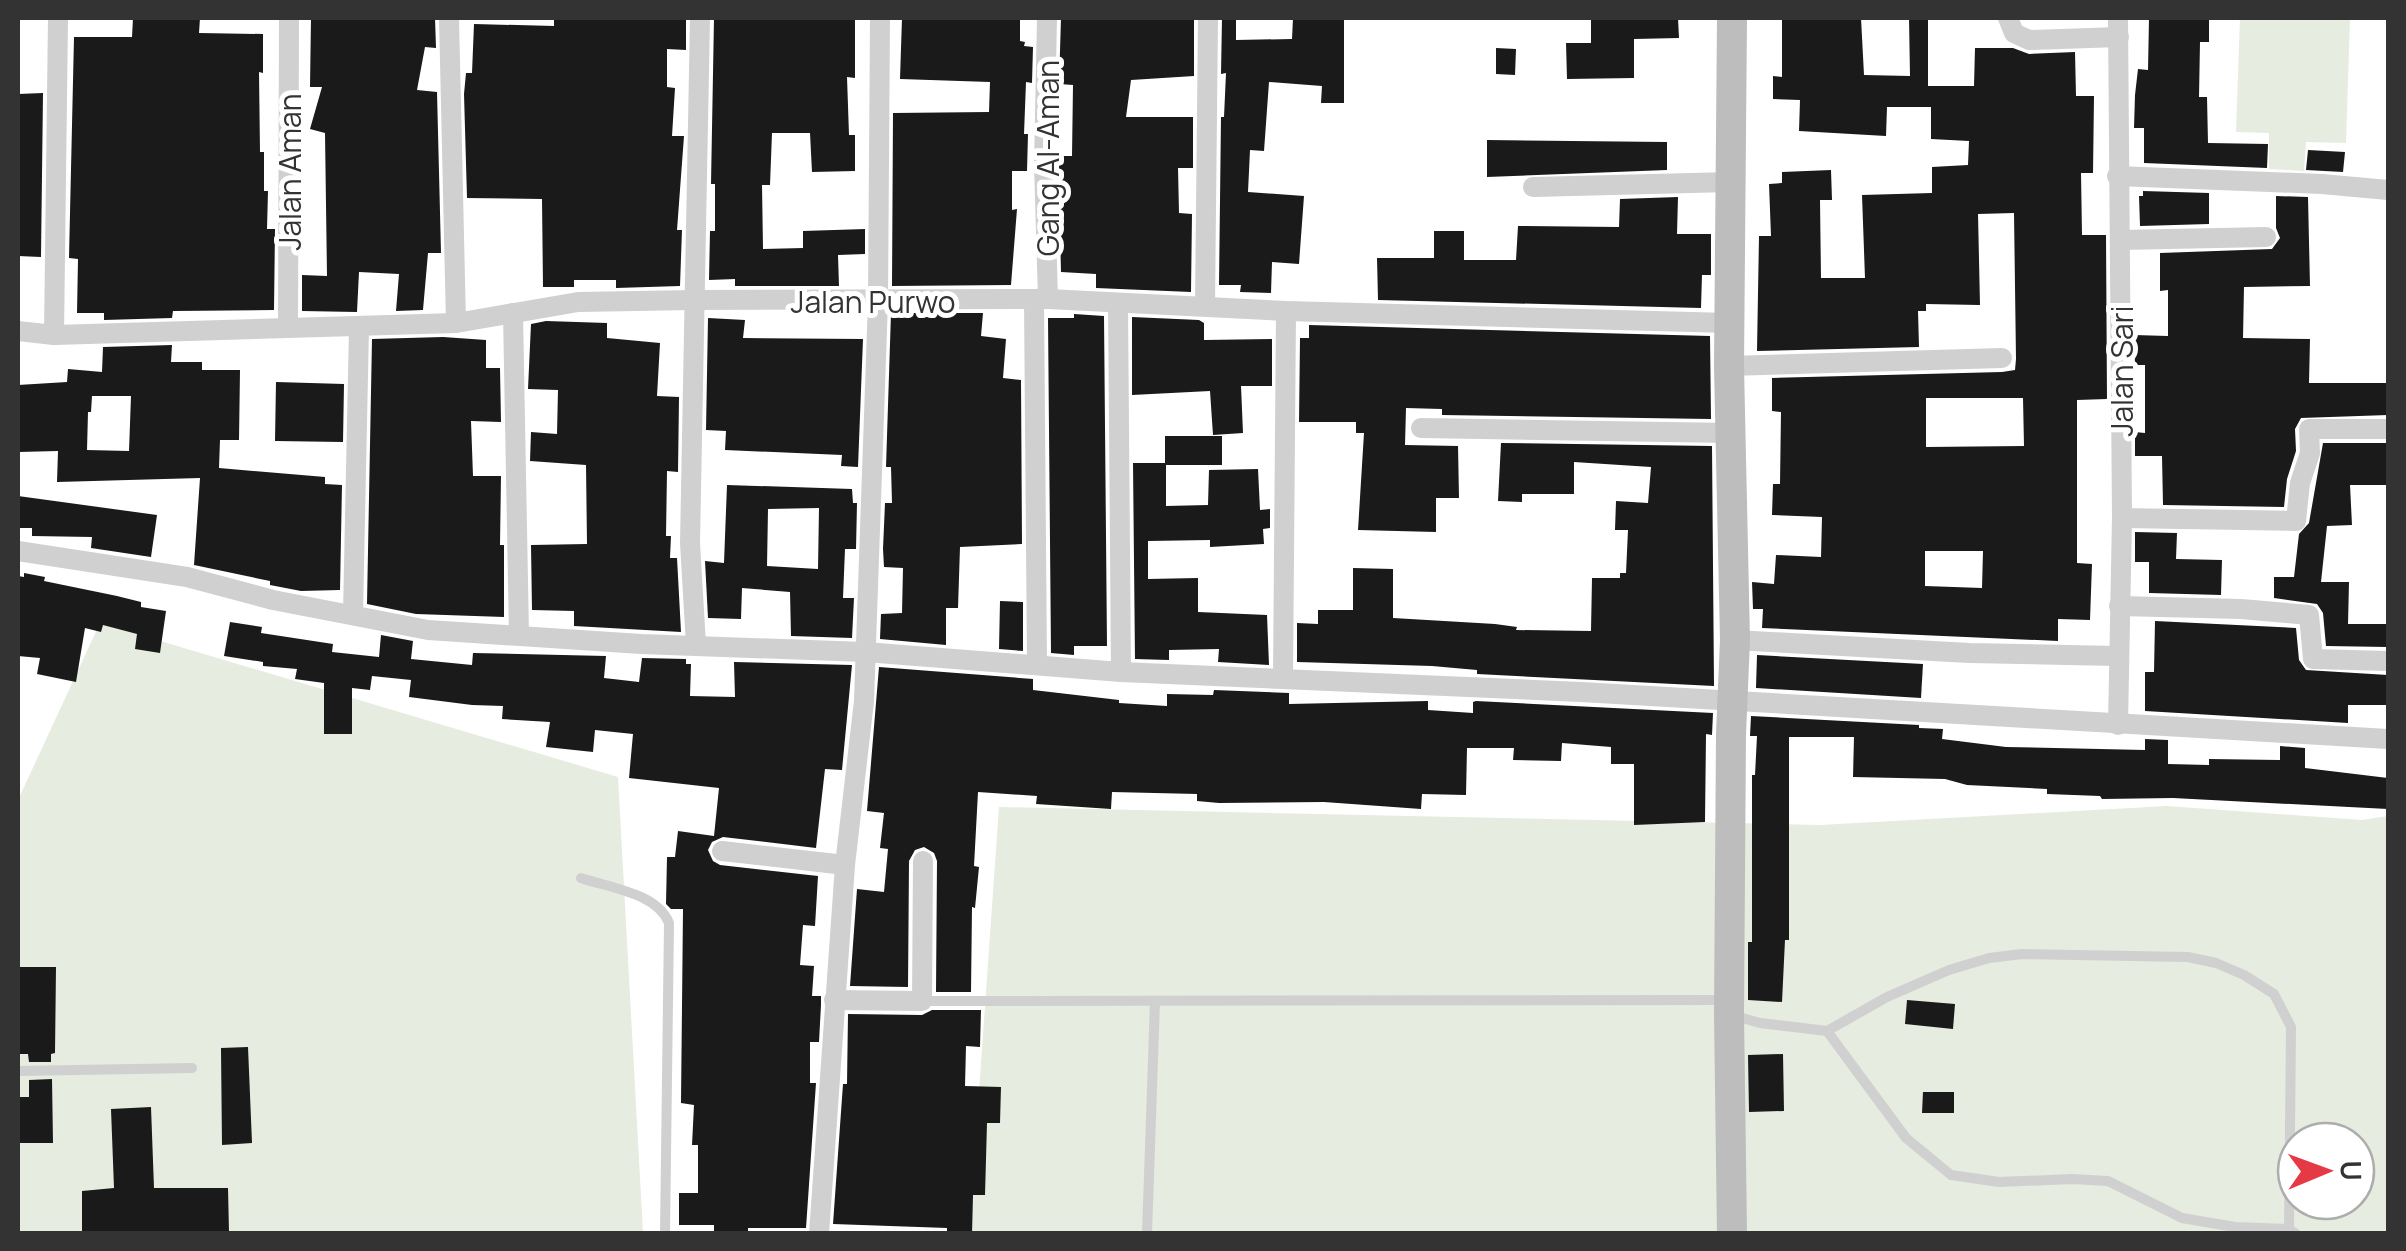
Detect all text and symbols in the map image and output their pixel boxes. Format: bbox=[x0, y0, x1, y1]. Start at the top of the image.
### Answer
street label: Gang Al-Aman bbox=[1027, 60, 1068, 256]
street label: Jalan Aman bbox=[269, 94, 310, 251]
street label: Jalan Purwo bbox=[791, 281, 956, 322]
street label: Jalan Sari bbox=[2101, 305, 2142, 437]
north arrow bbox=[2276, 1121, 2376, 1221]
text: U bbox=[2333, 1160, 2371, 1181]

